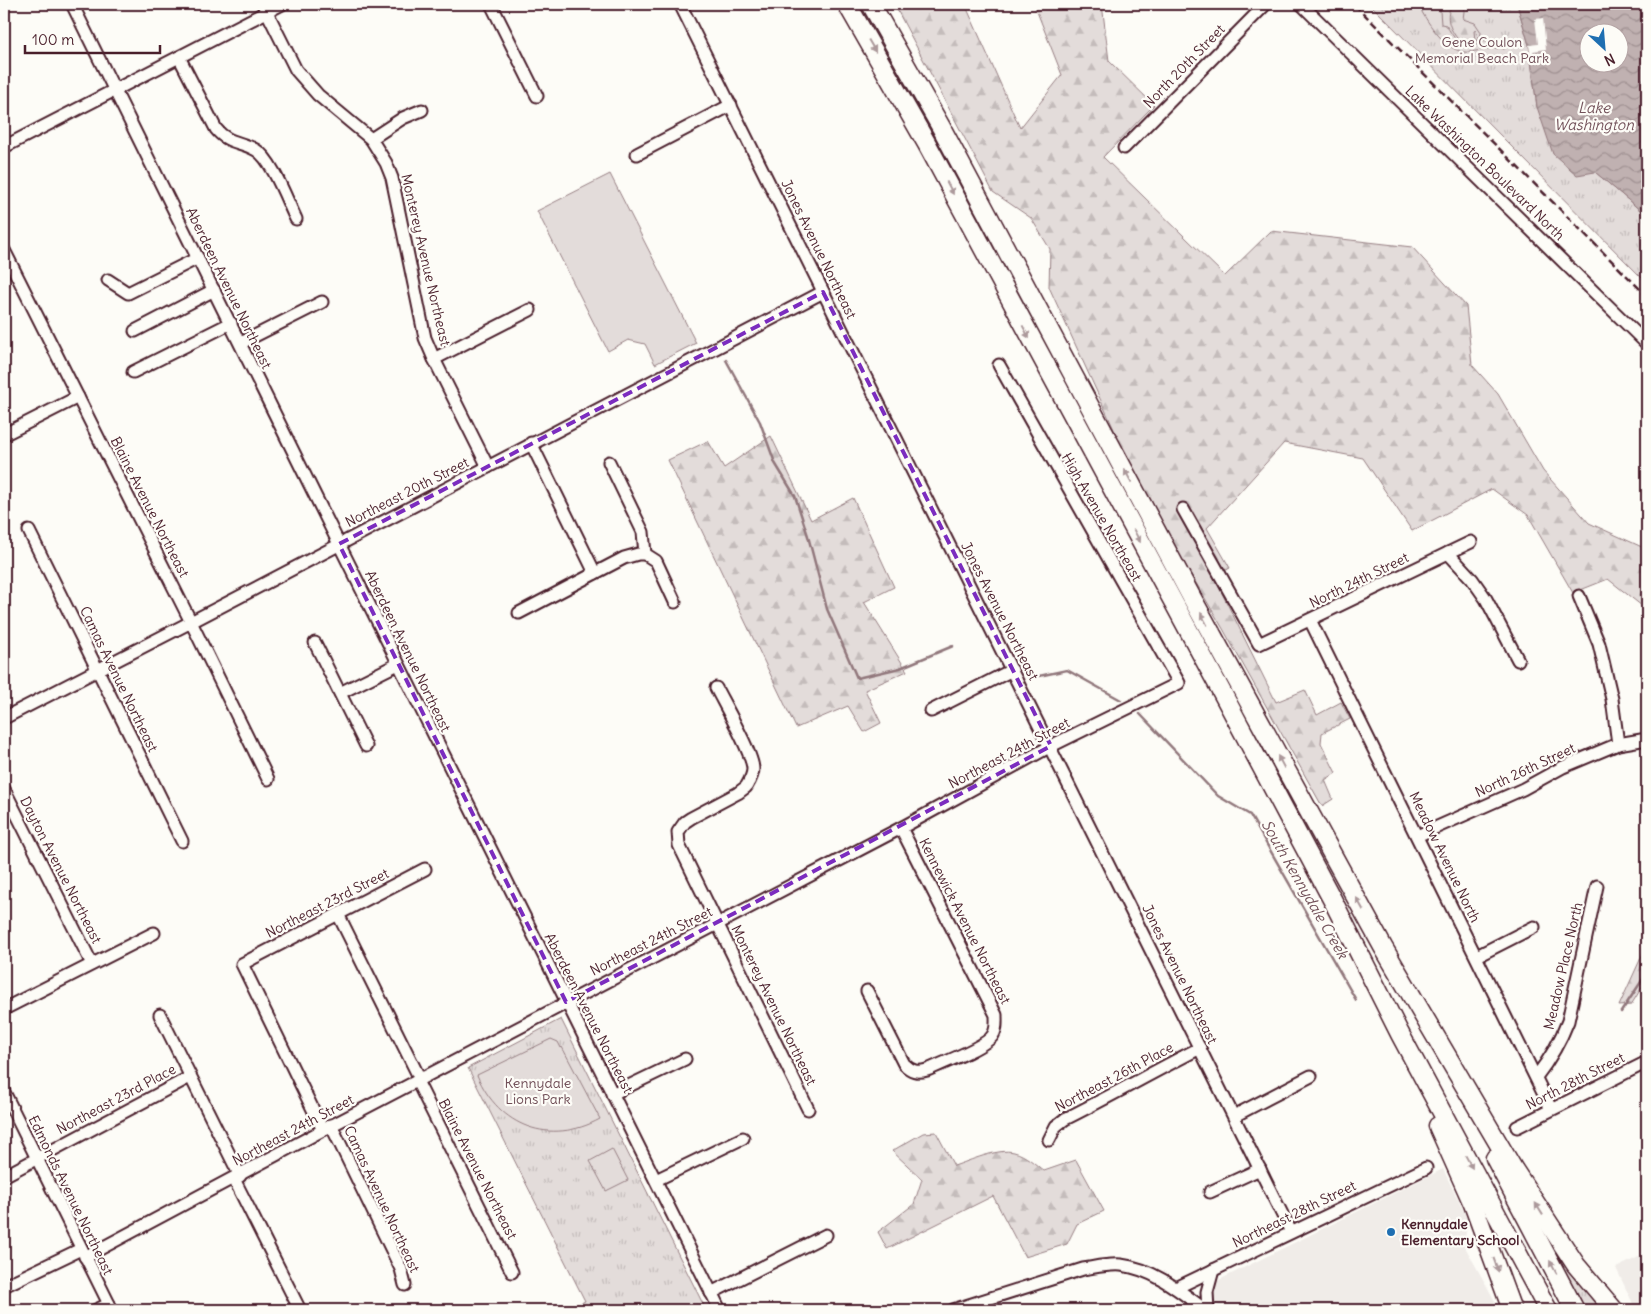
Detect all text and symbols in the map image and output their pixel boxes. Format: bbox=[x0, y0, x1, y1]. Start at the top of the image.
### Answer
street label: North 20th Street bbox=[1139, 20, 1229, 112]
scale bar bbox=[25, 22, 160, 54]
north arrow bbox=[1578, 22, 1628, 72]
text: 100 m bbox=[32, 30, 74, 49]
park label: Gene Coulon Memorial Beach Park bbox=[1415, 33, 1549, 67]
one-way arrow bbox=[867, 39, 876, 52]
text: N bbox=[1601, 49, 1618, 70]
street label: Lake Washington Boulevard North bbox=[1401, 82, 1569, 244]
water label: Lake Washington bbox=[1554, 98, 1634, 134]
street label: Monterey Avenue Northeast bbox=[397, 172, 455, 348]
street label: Jones Avenue Northeast bbox=[777, 176, 861, 322]
one-way arrow bbox=[946, 181, 954, 195]
street label: Aberdeen Avenue Northeast bbox=[182, 204, 276, 372]
one-way arrow bbox=[1022, 325, 1031, 338]
street label: Blaine Avenue Northeast bbox=[107, 434, 193, 580]
street label: High Avenue Northeast bbox=[1058, 450, 1146, 585]
street label: Northeast 20th Street bbox=[342, 453, 472, 531]
one-way arrow bbox=[1124, 468, 1132, 483]
one-way arrow bbox=[1133, 529, 1141, 544]
street label: Jones Avenue Northeast bbox=[957, 539, 1043, 684]
street label: North 24th Street bbox=[1306, 548, 1412, 612]
street label: Aberdeen Avenue Northeast bbox=[361, 567, 455, 735]
street label: Camas Avenue Northeast bbox=[76, 603, 162, 755]
one-way arrow bbox=[1200, 612, 1208, 627]
street label: Northeast 24th Street bbox=[945, 713, 1073, 793]
street label: North 26th Street bbox=[1472, 739, 1578, 801]
one-way arrow bbox=[1277, 755, 1285, 769]
street label: Meadow Avenue North bbox=[1405, 789, 1485, 925]
street label: Dayton Avenue Northeast bbox=[16, 793, 106, 947]
water label: South Kennydale Creek bbox=[1257, 816, 1353, 963]
street label: Kennewick Avenue Northeast bbox=[915, 835, 1015, 1007]
street label: Northeast 23rd Street bbox=[262, 864, 392, 942]
one-way arrow bbox=[1355, 898, 1364, 911]
street label: Meadow Place North bbox=[1540, 900, 1586, 1032]
street label: Jones Avenue Northeast bbox=[1138, 901, 1222, 1047]
street label: Northeast 24th Street bbox=[587, 902, 715, 980]
street label: Monterey Avenue Northeast bbox=[727, 922, 821, 1088]
street label: Aberdeen Avenue Northeast bbox=[541, 930, 637, 1096]
street label: Northeast 26th Place bbox=[1052, 1038, 1176, 1116]
street label: North 28th Street bbox=[1523, 1048, 1628, 1114]
street label: Northeast 23rd Place bbox=[53, 1060, 179, 1138]
park label: Kennydale Lions Park bbox=[505, 1074, 571, 1108]
street label: Northeast 24th Street bbox=[229, 1090, 357, 1170]
street label: Blaine Avenue Northeast bbox=[435, 1096, 521, 1242]
street label: Edmonds Avenue Northeast bbox=[24, 1112, 118, 1278]
street label: Camas Avenue Northeast bbox=[340, 1123, 424, 1276]
one-way arrow bbox=[1465, 1155, 1474, 1168]
street label: Northeast 28th Street bbox=[1229, 1176, 1359, 1252]
one-way arrow bbox=[1535, 1203, 1544, 1216]
place label: Kennydale Elementary School bbox=[1401, 1215, 1519, 1249]
marker: Kennydale Elementary School bbox=[1385, 1226, 1397, 1238]
one-way arrow bbox=[1493, 1258, 1500, 1273]
one-way arrow bbox=[1549, 1260, 1557, 1274]

